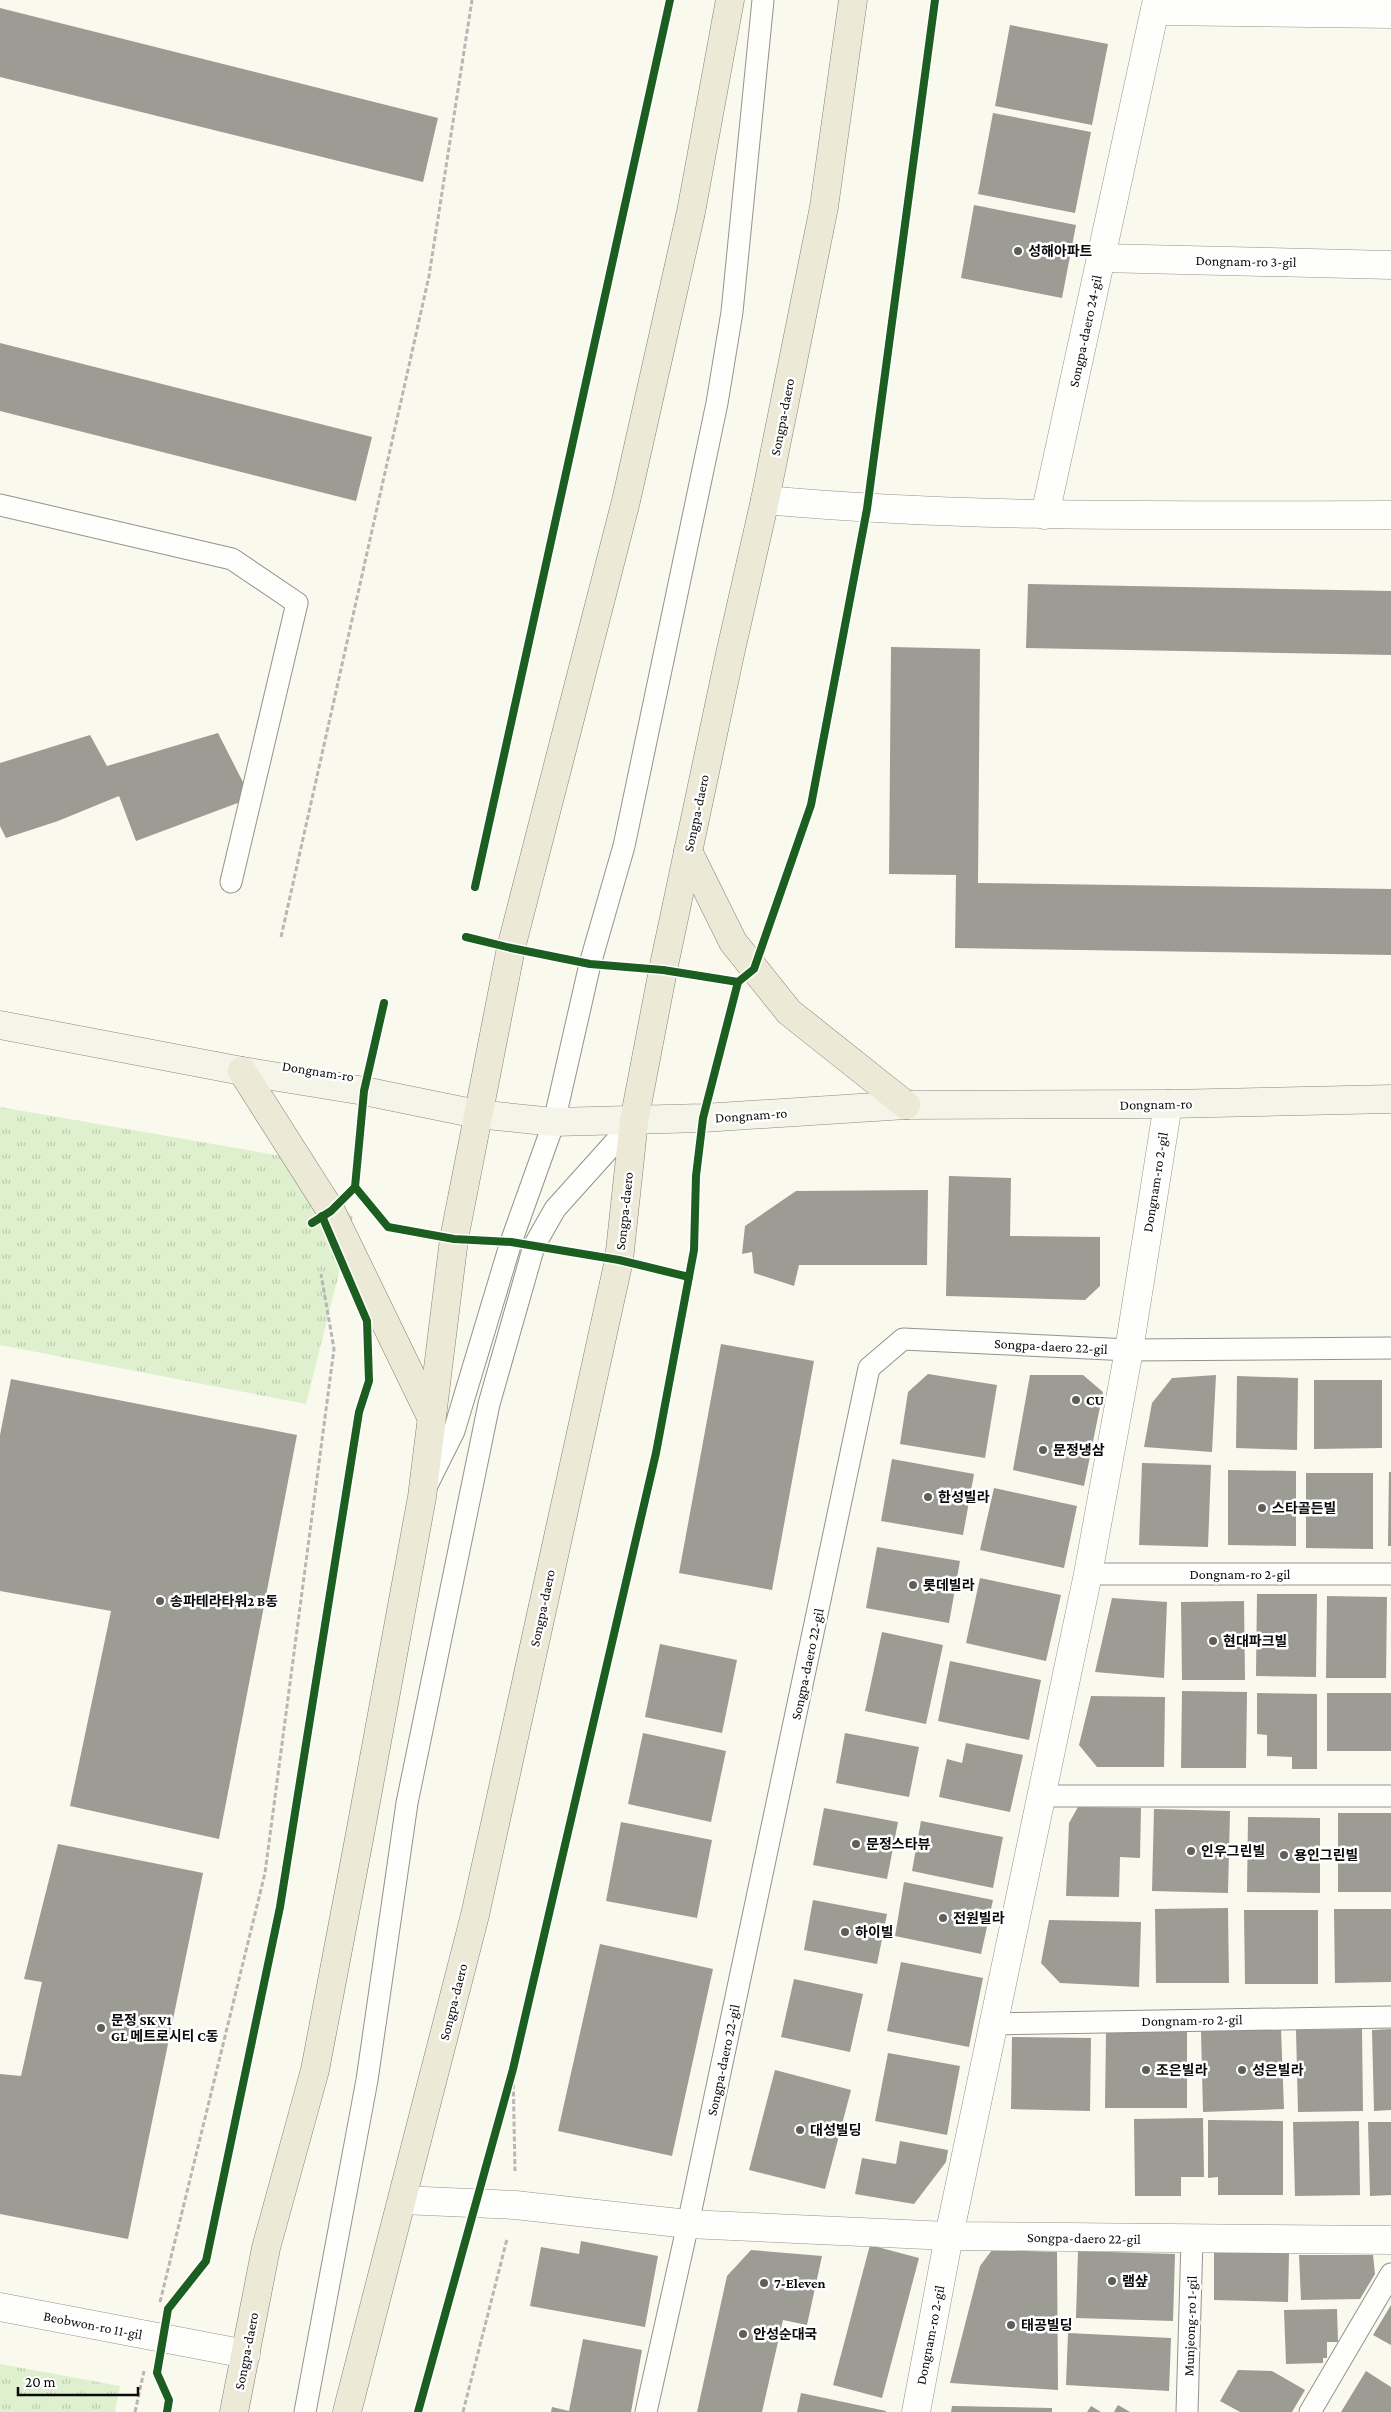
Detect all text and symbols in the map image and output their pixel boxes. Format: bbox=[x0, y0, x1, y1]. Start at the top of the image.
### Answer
place label: 성해아파트 bbox=[1028, 243, 1093, 259]
marker: 성해아파트 bbox=[1012, 245, 1024, 257]
street label: Dongnam-ro 3-gil bbox=[1195, 252, 1297, 270]
street label: Songpa-daero 24-gil bbox=[1065, 273, 1105, 389]
street label: Songpa-daero bbox=[767, 377, 797, 457]
street label: Songpa-daero bbox=[680, 773, 712, 853]
street label: Dongnam-ro bbox=[281, 1057, 355, 1085]
street label: Dongnam-ro bbox=[1120, 1095, 1192, 1113]
street label: Dongnam-ro bbox=[714, 1104, 788, 1126]
street label: Dongnam-ro 2-gil bbox=[1139, 1131, 1171, 1233]
street label: Songpa-daero bbox=[612, 1171, 636, 1251]
street label: Songpa-daero 22-gil bbox=[994, 1335, 1108, 1357]
place label: CU bbox=[1086, 1392, 1105, 1408]
marker: CU bbox=[1070, 1394, 1082, 1406]
place label: 문정냉삼 bbox=[1053, 1442, 1105, 1458]
marker: 문정냉삼 bbox=[1037, 1444, 1049, 1456]
place label: 한성빌라 bbox=[938, 1489, 990, 1505]
marker: 한성빌라 bbox=[922, 1491, 934, 1503]
place label: 스타골든빌 bbox=[1272, 1500, 1336, 1516]
marker: 스타골든빌 bbox=[1256, 1502, 1268, 1514]
street label: Dongnam-ro 2-gil bbox=[1189, 1566, 1291, 1582]
street label: Songpa-daero bbox=[526, 1568, 558, 1648]
place label: 롯데빌라 bbox=[923, 1577, 975, 1593]
marker: 롯데빌라 bbox=[907, 1579, 919, 1591]
place label: 송파테라타워2 B동 bbox=[170, 1593, 278, 1609]
marker: 송파테라타워2 B동 bbox=[154, 1595, 166, 1607]
street label: Songpa-daero 22-gil bbox=[787, 1606, 827, 1721]
place label: 현대파크빌 bbox=[1223, 1633, 1287, 1649]
marker: 현대파크빌 bbox=[1207, 1635, 1219, 1647]
place label: 문정스타뷰 bbox=[866, 1836, 931, 1852]
marker: 문정스타뷰 bbox=[850, 1838, 862, 1850]
place label: 인우그린빌 bbox=[1201, 1843, 1265, 1859]
marker: 인우그린빌 bbox=[1185, 1845, 1197, 1857]
place label: 용인그린빌 bbox=[1294, 1847, 1358, 1863]
marker: 용인그린빌 bbox=[1278, 1849, 1290, 1861]
place label: 전원빌라 bbox=[953, 1910, 1005, 1926]
marker: 전원빌라 bbox=[937, 1912, 949, 1924]
place label: 하이빌 bbox=[855, 1924, 894, 1940]
marker: 하이빌 bbox=[839, 1926, 851, 1938]
street label: Songpa-daero bbox=[436, 1962, 470, 2042]
street label: Songpa-daero 22-gil bbox=[703, 2002, 743, 2117]
street label: Dongnam-ro 2-gil bbox=[1141, 2011, 1243, 2029]
place label: 문정 SK V1 GL 메트로시티 C동 bbox=[111, 2012, 219, 2044]
marker: 문정 SK V1 GL 메트로시티 C동 bbox=[95, 2022, 107, 2034]
place label: 조은빌라 bbox=[1156, 2062, 1208, 2078]
place label: 성은빌라 bbox=[1252, 2062, 1304, 2078]
marker: 조은빌라 bbox=[1140, 2064, 1152, 2076]
marker: 성은빌라 bbox=[1236, 2064, 1248, 2076]
place label: 대성빌딩 bbox=[810, 2122, 862, 2138]
marker: 대성빌딩 bbox=[794, 2124, 806, 2136]
street label: Songpa-daero 22-gil bbox=[1027, 2229, 1141, 2247]
place label: 램샾 bbox=[1122, 2273, 1148, 2289]
place label: 7-Eleven bbox=[774, 2275, 825, 2291]
marker: 램샾 bbox=[1106, 2275, 1118, 2287]
street label: Munjeong-ro 1-gil bbox=[1180, 2275, 1201, 2377]
marker: 7-Eleven bbox=[758, 2277, 770, 2289]
street label: Dongnam-ro 2-gil bbox=[913, 2284, 948, 2386]
street label: Beobwon-ro 11-gil bbox=[42, 2308, 144, 2342]
street label: Songpa-daero bbox=[231, 2311, 261, 2391]
place label: 태공빌딩 bbox=[1021, 2317, 1073, 2333]
marker: 태공빌딩 bbox=[1005, 2319, 1017, 2331]
place label: 안성순대국 bbox=[753, 2326, 818, 2342]
marker: 안성순대국 bbox=[737, 2328, 749, 2340]
scale bar bbox=[18, 2364, 138, 2396]
text: 20 m bbox=[25, 2374, 56, 2390]

